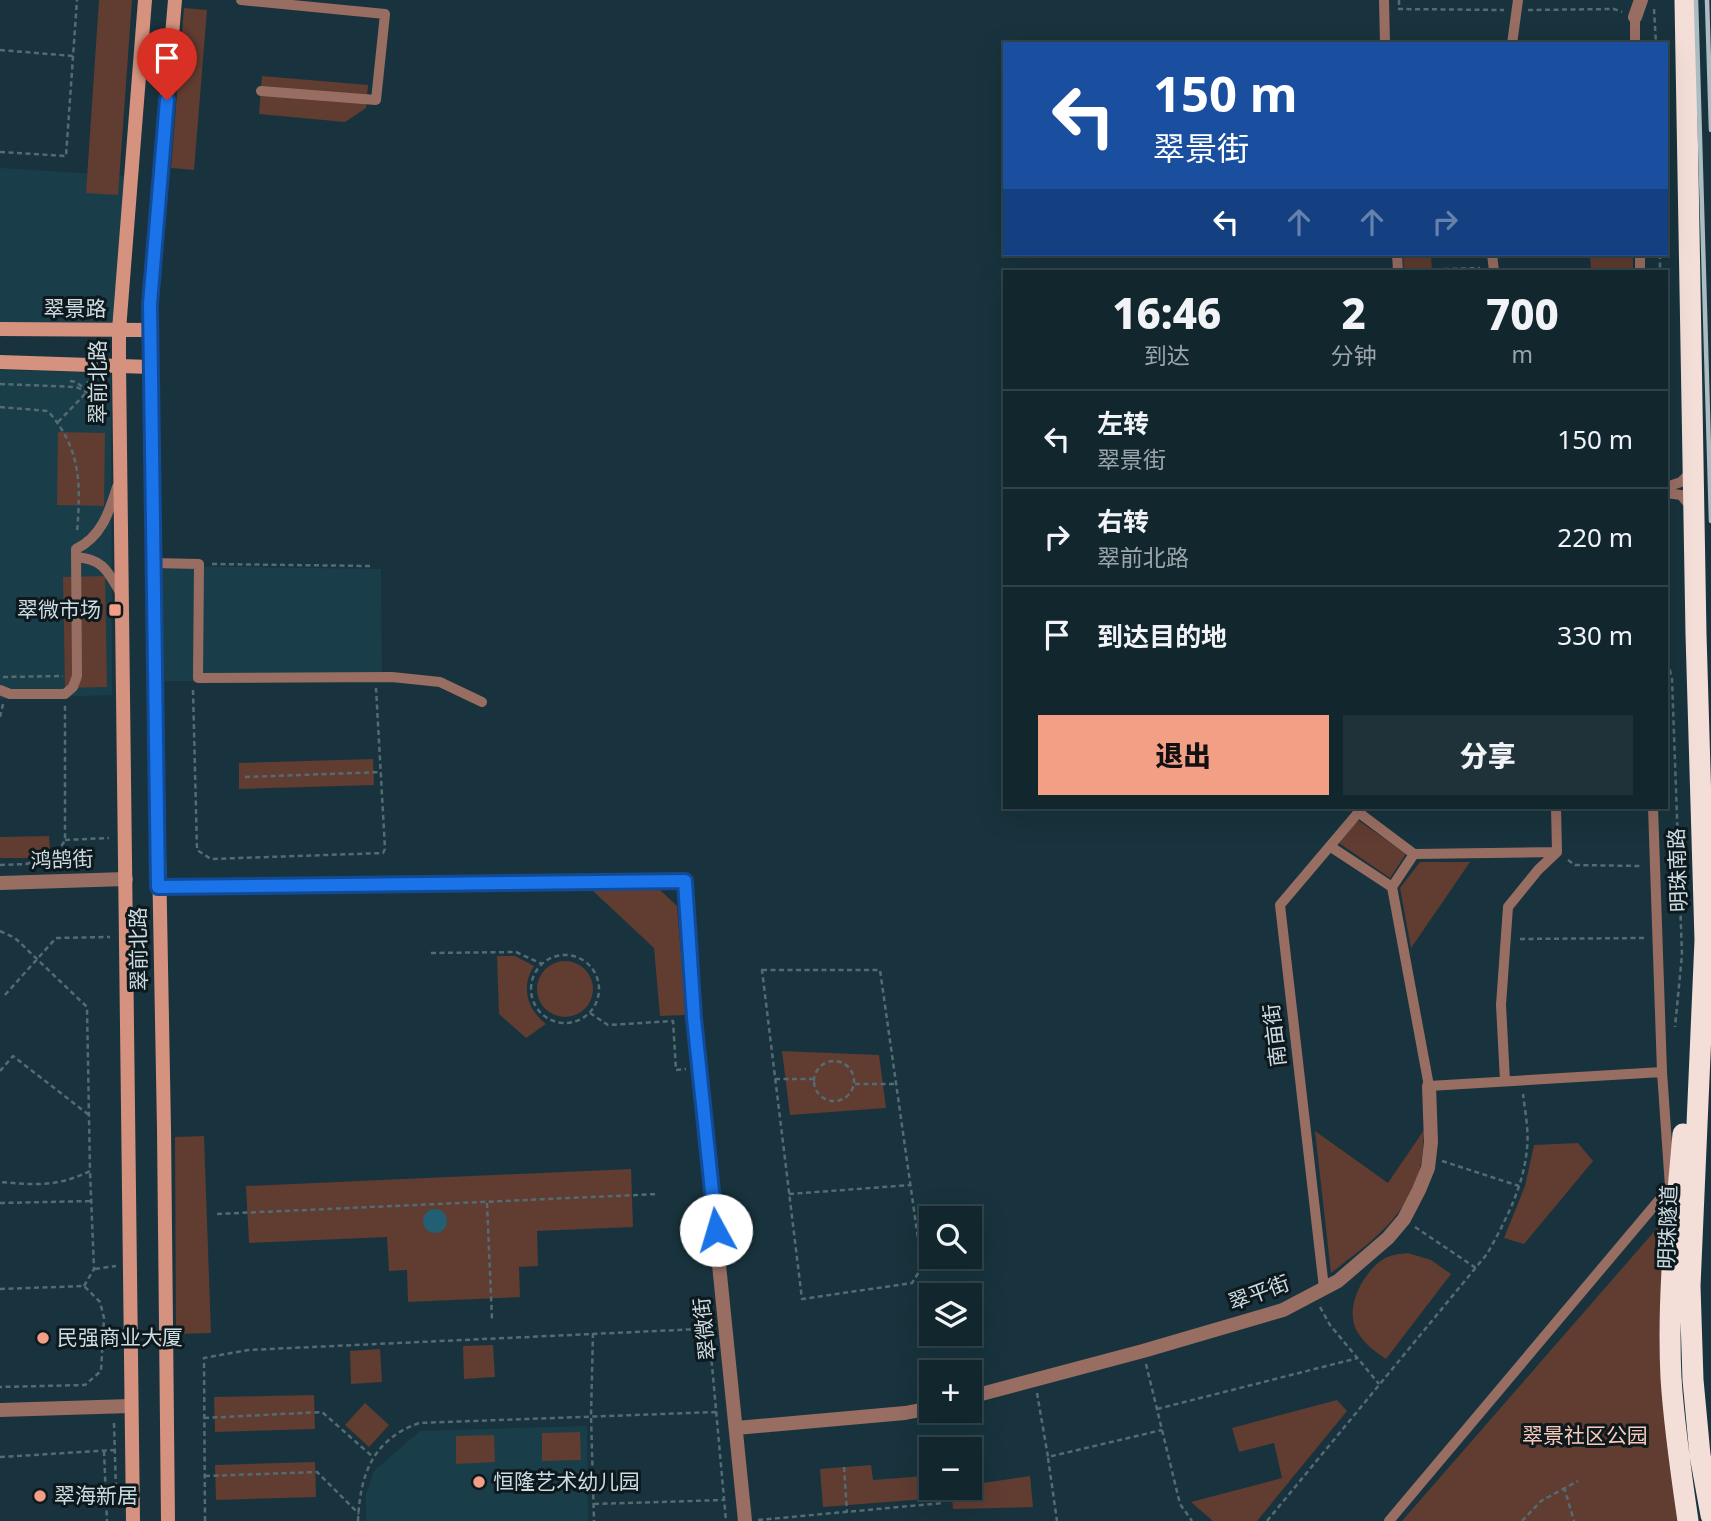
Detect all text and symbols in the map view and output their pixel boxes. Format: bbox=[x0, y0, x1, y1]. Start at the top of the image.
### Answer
pin bbox=[137, 28, 197, 100]
icon: arrive bbox=[148, 39, 186, 77]
text: 150 m bbox=[1153, 60, 1298, 126]
icon: left bbox=[1038, 70, 1129, 161]
text: 翠景街 bbox=[1153, 126, 1249, 169]
icon: left bbox=[1207, 203, 1245, 241]
icon: ahead bbox=[1280, 203, 1318, 241]
icon: ahead bbox=[1353, 203, 1391, 241]
icon: right bbox=[1426, 203, 1464, 241]
text: 16:46 bbox=[1112, 284, 1221, 341]
text: 2 bbox=[1341, 284, 1366, 341]
text: 700 bbox=[1486, 285, 1559, 342]
street label: 翠景路 bbox=[44, 294, 107, 322]
text: m bbox=[1512, 338, 1533, 370]
text: 到达 bbox=[1144, 339, 1190, 371]
text: 分钟 bbox=[1331, 339, 1377, 371]
street label: 翠前北路 bbox=[83, 340, 111, 424]
text: 左转 bbox=[1097, 405, 1149, 441]
icon: left bbox=[1038, 420, 1076, 458]
text: 150 m bbox=[1557, 421, 1633, 457]
text: 翠景街 bbox=[1097, 443, 1166, 475]
text: 右转 bbox=[1097, 503, 1149, 539]
icon: right bbox=[1038, 518, 1076, 556]
text: 220 m bbox=[1557, 519, 1633, 555]
text: 翠前北路 bbox=[1097, 541, 1189, 573]
place label: 翠微市场 bbox=[17, 595, 101, 623]
marker: 翠微市场 bbox=[107, 602, 123, 618]
icon: arrive bbox=[1038, 616, 1076, 654]
text: 330 m bbox=[1557, 617, 1633, 653]
text: 到达目的地 bbox=[1097, 618, 1227, 654]
button: 退出 bbox=[1038, 715, 1329, 795]
button: 分享 bbox=[1343, 715, 1633, 795]
street label: 明珠南路 bbox=[1662, 828, 1692, 912]
street label: 鸿鹄街 bbox=[30, 844, 94, 874]
street label: 翠前北路 bbox=[123, 907, 153, 991]
street label: 南亩街 bbox=[1256, 1002, 1292, 1068]
street label: 明珠隧道 bbox=[1652, 1185, 1682, 1269]
position arrow bbox=[679, 1193, 753, 1267]
map controls bbox=[919, 1206, 982, 1500]
button: search bbox=[919, 1206, 982, 1269]
street label: 翠平街 bbox=[1224, 1268, 1293, 1316]
button: layers bbox=[919, 1283, 982, 1346]
street label: 翠微街 bbox=[687, 1296, 721, 1362]
place label: 民强商业大厦 bbox=[57, 1323, 183, 1351]
marker: 民强商业大厦 bbox=[35, 1330, 51, 1346]
button: + bbox=[919, 1360, 982, 1423]
park label: 翠景社区公园 bbox=[1522, 1421, 1648, 1449]
button: − bbox=[919, 1437, 982, 1500]
place label: 恒隆艺术幼儿园 bbox=[493, 1467, 640, 1495]
marker: 恒隆艺术幼儿园 bbox=[471, 1474, 487, 1490]
place label: 翠海新居 bbox=[54, 1481, 138, 1509]
marker: 翠海新居 bbox=[32, 1488, 48, 1504]

